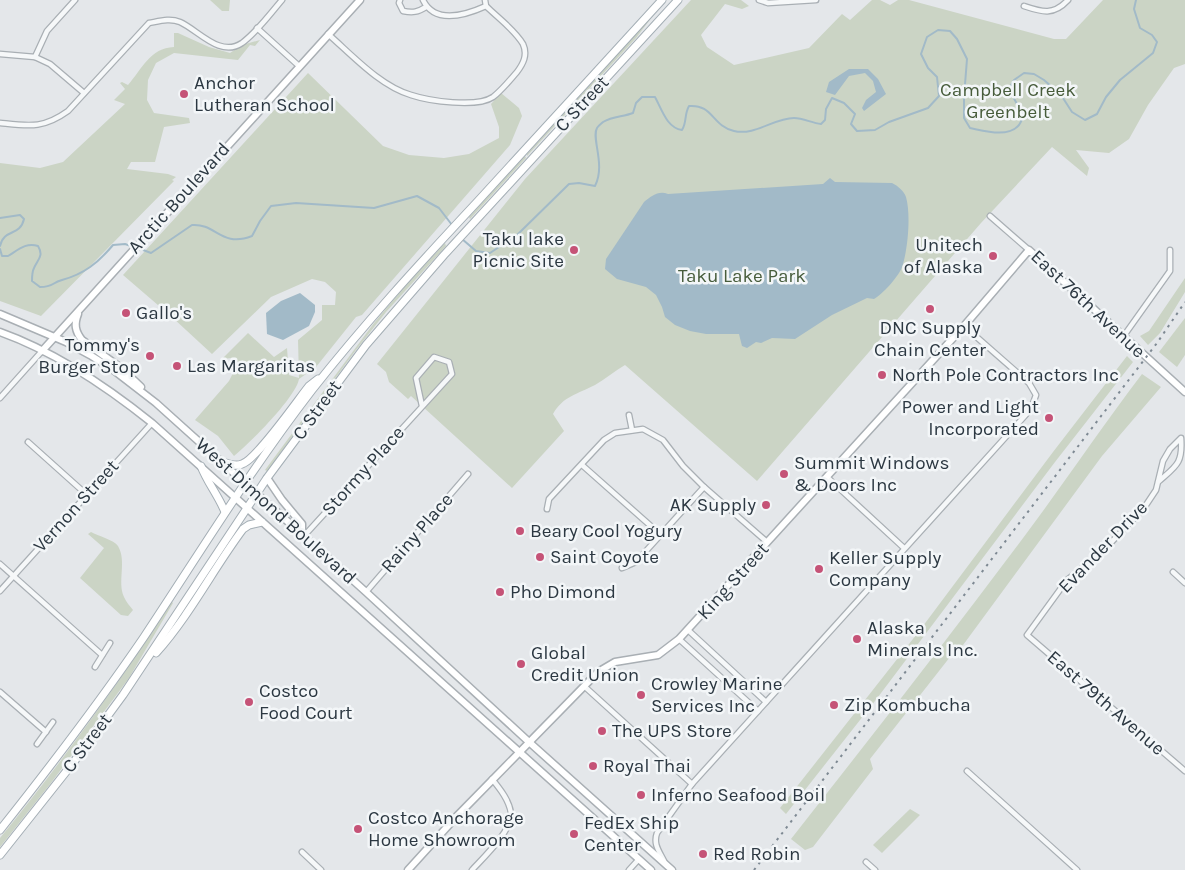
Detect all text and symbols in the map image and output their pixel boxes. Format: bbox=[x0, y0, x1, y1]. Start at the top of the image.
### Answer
place label: Anchor Lutheran School bbox=[194, 72, 335, 116]
street label: C Street bbox=[551, 72, 613, 136]
park label: Campbell Creek Greenbelt bbox=[940, 79, 1076, 123]
marker: Anchor Lutheran School bbox=[178, 88, 190, 100]
street label: Arctic Boulevard bbox=[123, 138, 235, 258]
place label: Taku lake Picnic Site bbox=[473, 228, 564, 272]
place label: Unitech of Alaska bbox=[904, 234, 983, 278]
marker: Taku lake Picnic Site bbox=[568, 244, 580, 256]
street label: East 76th Avenue bbox=[1026, 245, 1150, 363]
marker: Unitech of Alaska bbox=[987, 250, 999, 262]
park label: Taku Lake Park bbox=[678, 265, 806, 287]
place label: Gallo's bbox=[136, 302, 192, 324]
marker: DNC Supply Chain Center bbox=[924, 303, 936, 315]
marker: Gallo's bbox=[120, 307, 132, 319]
place label: DNC Supply Chain Center bbox=[874, 317, 986, 361]
place label: Tommy's Burger Stop bbox=[38, 334, 140, 378]
marker: Tommy's Burger Stop bbox=[144, 350, 156, 362]
place label: Las Margaritas bbox=[187, 355, 315, 377]
marker: Las Margaritas bbox=[171, 360, 183, 372]
place label: North Pole Contractors Inc bbox=[892, 364, 1119, 386]
marker: North Pole Contractors Inc bbox=[876, 369, 888, 381]
street label: C Street bbox=[288, 376, 346, 444]
place label: Power and Light Incorporated bbox=[902, 396, 1039, 440]
marker: Power and Light Incorporated bbox=[1043, 412, 1055, 424]
street label: Stormy Place bbox=[317, 422, 409, 520]
street label: West Dimond Boulevard bbox=[191, 433, 361, 589]
place label: Summit Windows & Doors Inc bbox=[794, 452, 949, 496]
street label: Vernon Street bbox=[29, 455, 123, 557]
marker: Summit Windows & Doors Inc bbox=[778, 468, 790, 480]
street label: Rainy Place bbox=[376, 489, 458, 577]
place label: AK Supply bbox=[670, 494, 756, 516]
street label: Evander Drive bbox=[1054, 497, 1152, 597]
marker: AK Supply bbox=[760, 499, 772, 511]
place label: Beary Cool Yogury bbox=[530, 520, 682, 542]
marker: Beary Cool Yogury bbox=[514, 525, 526, 537]
street label: King Street bbox=[693, 538, 773, 624]
place label: Saint Coyote bbox=[550, 546, 659, 568]
place label: Keller Supply Company bbox=[829, 547, 942, 591]
marker: Saint Coyote bbox=[534, 551, 546, 563]
marker: Keller Supply Company bbox=[813, 563, 825, 575]
place label: Pho Dimond bbox=[510, 581, 616, 603]
marker: Pho Dimond bbox=[494, 586, 506, 598]
place label: Alaska Minerals Inc. bbox=[867, 617, 977, 661]
marker: Alaska Minerals Inc. bbox=[851, 633, 863, 645]
place label: Global Credit Union bbox=[531, 642, 639, 686]
street label: East 79th Avenue bbox=[1043, 646, 1169, 760]
marker: Global Credit Union bbox=[515, 658, 527, 670]
place label: Crowley Marine Services Inc bbox=[651, 673, 782, 717]
place label: Costco Food Court bbox=[259, 680, 353, 724]
marker: Crowley Marine Services Inc bbox=[635, 689, 647, 701]
place label: Zip Kombucha bbox=[844, 694, 971, 716]
marker: Costco Food Court bbox=[243, 696, 255, 708]
marker: Zip Kombucha bbox=[828, 699, 840, 711]
street label: C Street bbox=[58, 709, 116, 777]
place label: The UPS Store bbox=[612, 720, 732, 742]
marker: The UPS Store bbox=[596, 725, 608, 737]
place label: Royal Thai bbox=[603, 755, 691, 777]
marker: Royal Thai bbox=[587, 760, 599, 772]
place label: Inferno Seafood Boil bbox=[651, 784, 825, 806]
marker: Inferno Seafood Boil bbox=[635, 789, 647, 801]
place label: Costco Anchorage Home Showroom bbox=[368, 807, 524, 851]
place label: FedEx Ship Center bbox=[584, 812, 679, 856]
marker: Costco Anchorage Home Showroom bbox=[352, 823, 364, 835]
marker: FedEx Ship Center bbox=[568, 828, 580, 840]
place label: Red Robin bbox=[713, 843, 801, 865]
marker: Red Robin bbox=[697, 848, 709, 860]

